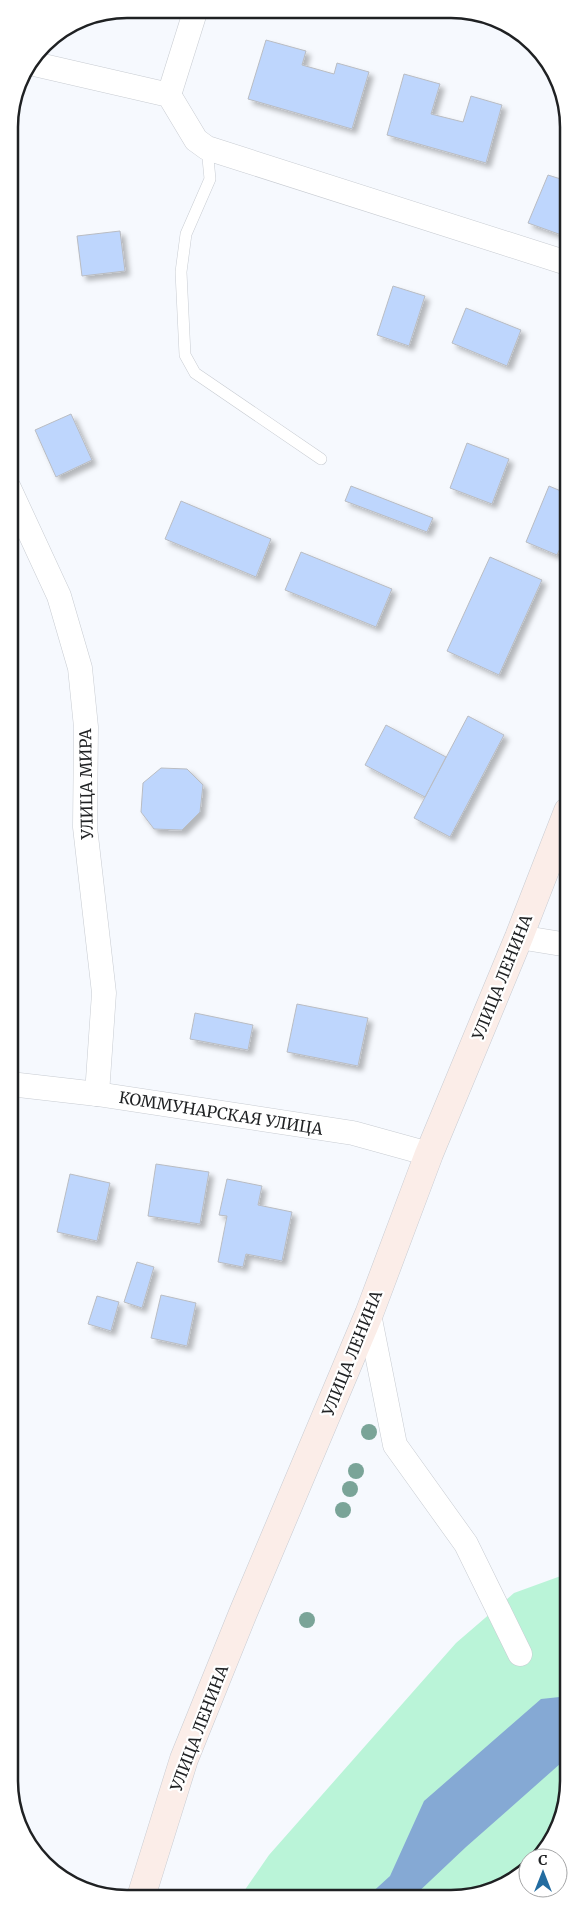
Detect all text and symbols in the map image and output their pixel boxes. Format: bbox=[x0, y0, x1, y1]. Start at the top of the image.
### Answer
street label: УЛИЦА МИРА bbox=[75, 728, 97, 841]
street label: УЛИЦА ЛЕНИНА bbox=[467, 911, 537, 1044]
street label: КОММУНАРСКАЯ УЛИЦА bbox=[118, 1087, 325, 1139]
street label: УЛИЦА ЛЕНИНА bbox=[317, 1287, 387, 1420]
street label: УЛИЦА ЛЕНИНА bbox=[165, 1661, 233, 1795]
north arrow bbox=[518, 1848, 568, 1898]
text: С bbox=[538, 1851, 548, 1869]

